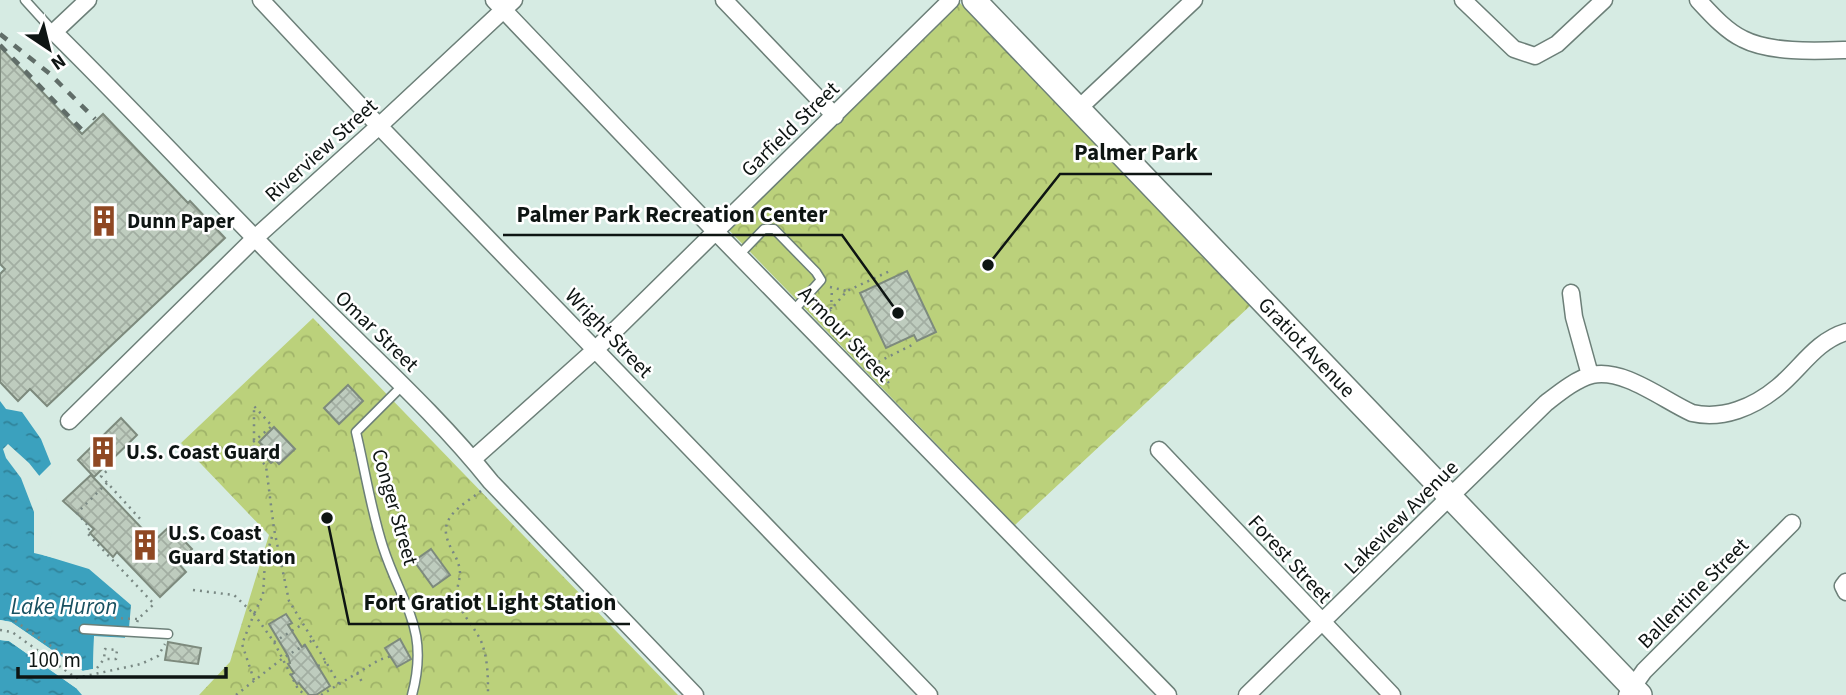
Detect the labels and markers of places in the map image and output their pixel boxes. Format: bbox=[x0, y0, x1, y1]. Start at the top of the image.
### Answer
callout: Palmer Park bbox=[1060, 130, 1212, 174]
callout: Palmer Park Recreation Center bbox=[503, 191, 842, 235]
building icon: Dunn Paper bbox=[87, 204, 121, 238]
place label: Dunn Paper bbox=[127, 206, 235, 236]
building icon: U.S. Coast Guard bbox=[86, 435, 120, 469]
place label: U.S. Coast Guard bbox=[126, 437, 280, 467]
place label: U.S. Coast Guard Station bbox=[168, 518, 296, 572]
building icon: U.S. Coast Guard Station bbox=[128, 528, 162, 562]
callout: Fort Gratiot Light Station bbox=[349, 580, 630, 624]

